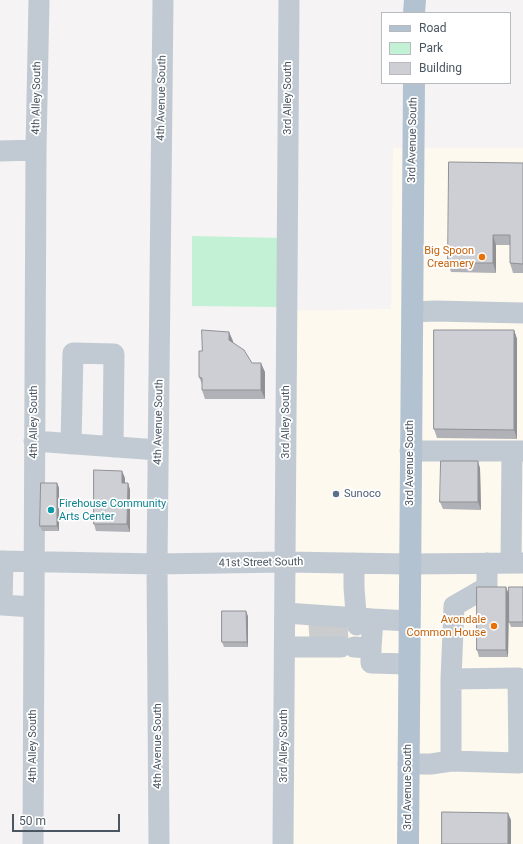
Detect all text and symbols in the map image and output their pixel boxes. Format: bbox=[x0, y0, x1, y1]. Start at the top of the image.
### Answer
legend bbox=[381, 12, 511, 84]
text: Road bbox=[419, 21, 447, 35]
text: Park bbox=[419, 41, 443, 55]
street label: 4th Avenue South bbox=[155, 55, 169, 141]
street label: 4th Alley South bbox=[30, 61, 44, 135]
street label: 3rd Alley South bbox=[281, 61, 295, 135]
text: Building bbox=[419, 61, 462, 75]
street label: 3rd Avenue South bbox=[406, 97, 420, 183]
place label: Big Spoon Creamery bbox=[424, 244, 474, 270]
marker: Big Spoon Creamery bbox=[477, 252, 487, 262]
street label: 4th Avenue South bbox=[152, 379, 166, 465]
street label: 4th Alley South bbox=[27, 385, 41, 459]
street label: 3rd Alley South bbox=[279, 385, 293, 459]
street label: 3rd Avenue South bbox=[403, 420, 417, 506]
place label: Sunoco bbox=[344, 487, 381, 501]
marker: Sunoco bbox=[331, 489, 341, 499]
place label: Firehouse Community Arts Center bbox=[59, 497, 166, 523]
marker: Firehouse Community Arts Center bbox=[46, 505, 56, 515]
street label: 41st Street South bbox=[219, 556, 303, 570]
place label: Avondale Common House bbox=[407, 613, 486, 639]
marker: Avondale Common House bbox=[489, 621, 499, 631]
street label: 4th Avenue South bbox=[151, 703, 165, 789]
street label: 4th Alley South bbox=[26, 709, 40, 783]
street label: 3rd Alley South bbox=[277, 709, 291, 783]
street label: 3rd Avenue South bbox=[401, 744, 415, 830]
scale bar bbox=[14, 806, 122, 832]
text: 50 m bbox=[19, 814, 46, 828]

